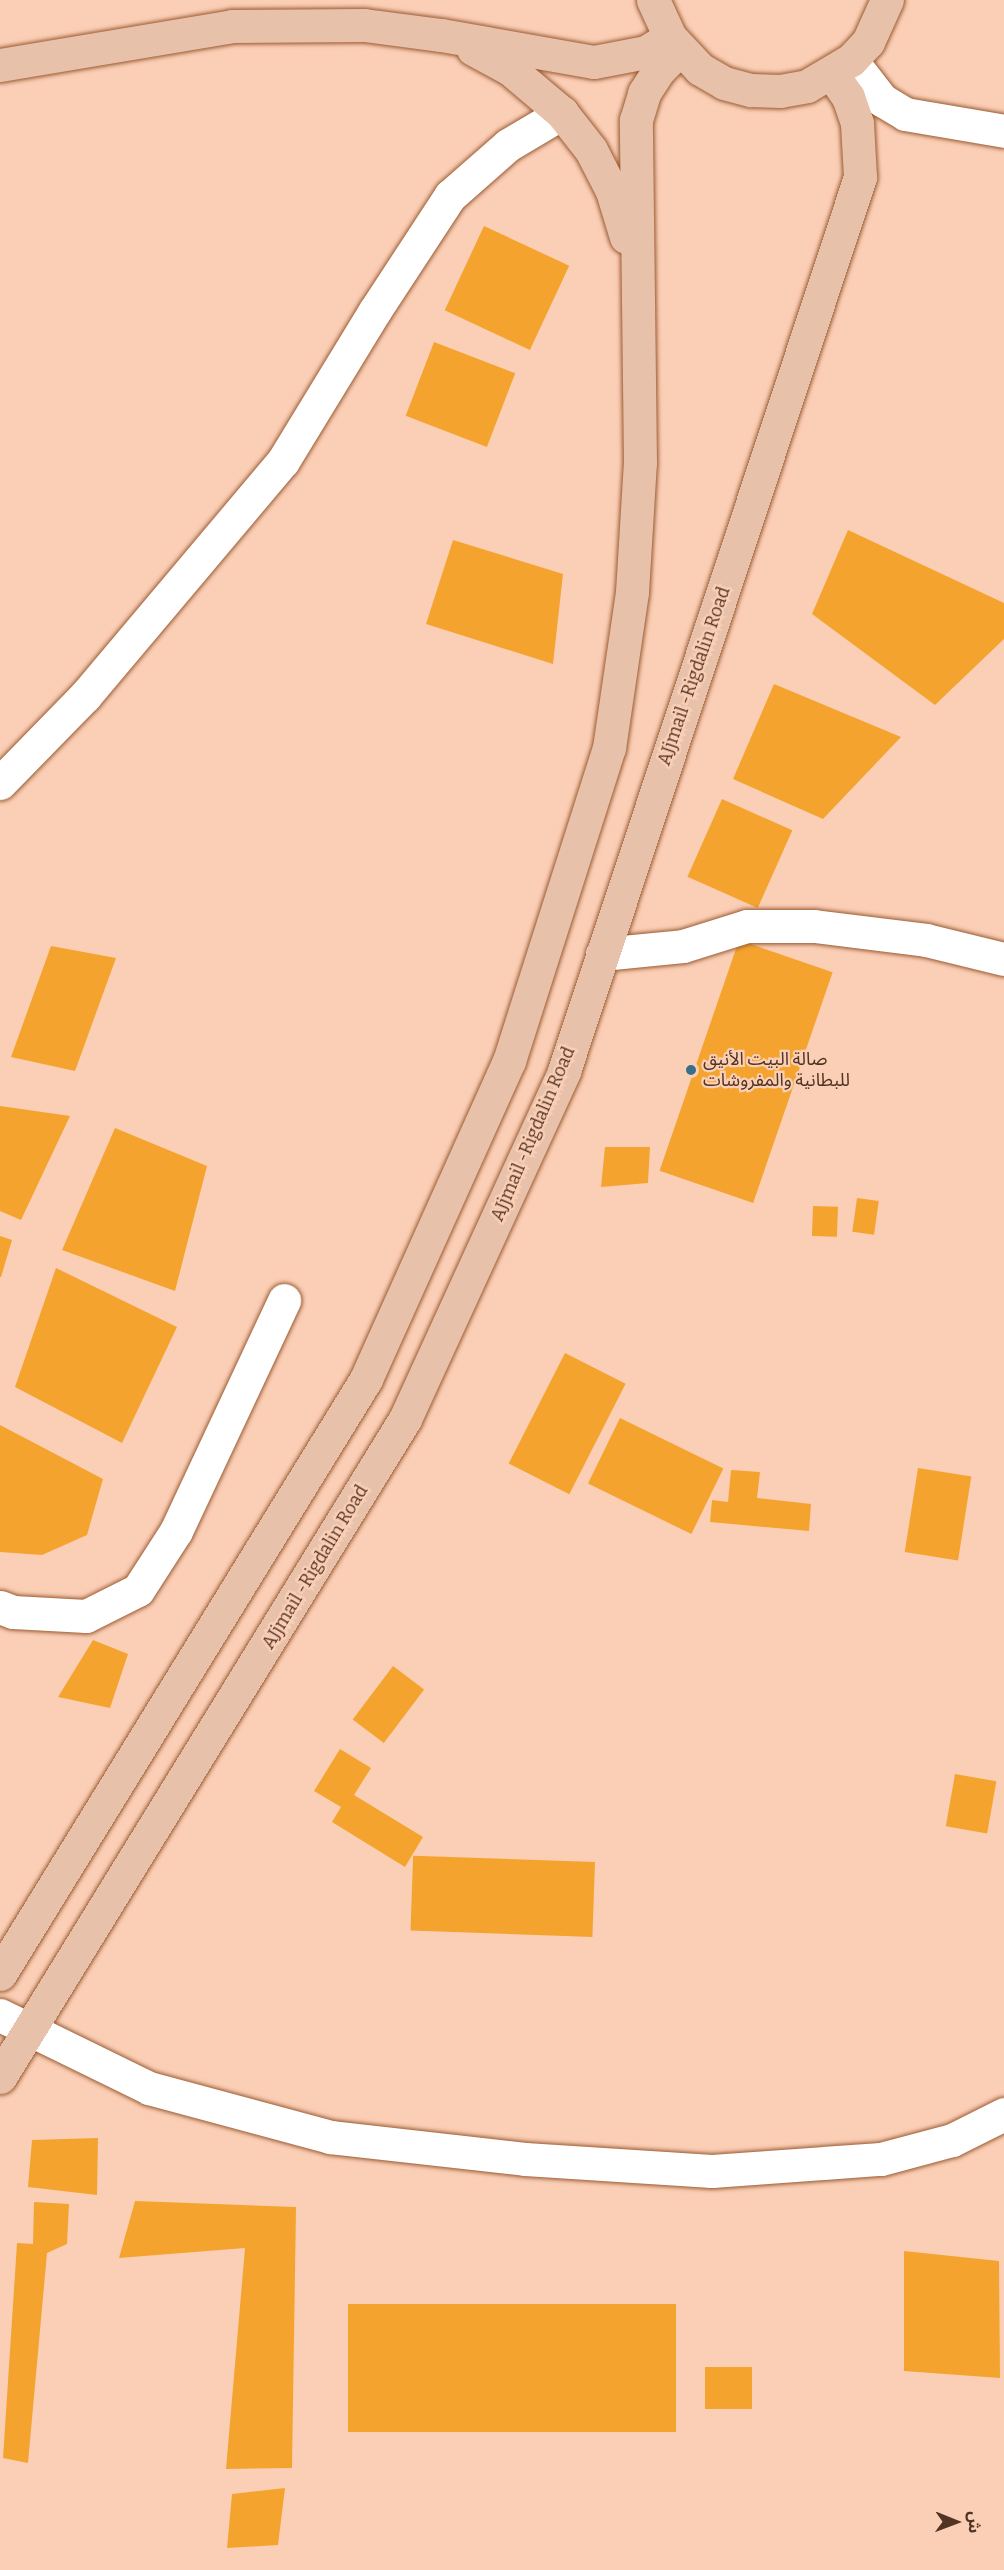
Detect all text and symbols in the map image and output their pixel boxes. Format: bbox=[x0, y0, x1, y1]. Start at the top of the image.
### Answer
street label: AJjmail -Rigdalin Road bbox=[653, 584, 735, 768]
street label: AJjmail -Rigdalin Road bbox=[486, 1043, 580, 1225]
place label: صالة البيت الأنيق للبطانية والمفروشات bbox=[703, 1049, 850, 1092]
marker: صالة البيت الأنيق للبطانية والمفروشات bbox=[684, 1063, 698, 1077]
street label: AJjmail -Rigdalin Road bbox=[257, 1481, 373, 1653]
north arrow bbox=[926, 2492, 986, 2552]
text: ش bbox=[965, 2511, 984, 2533]

